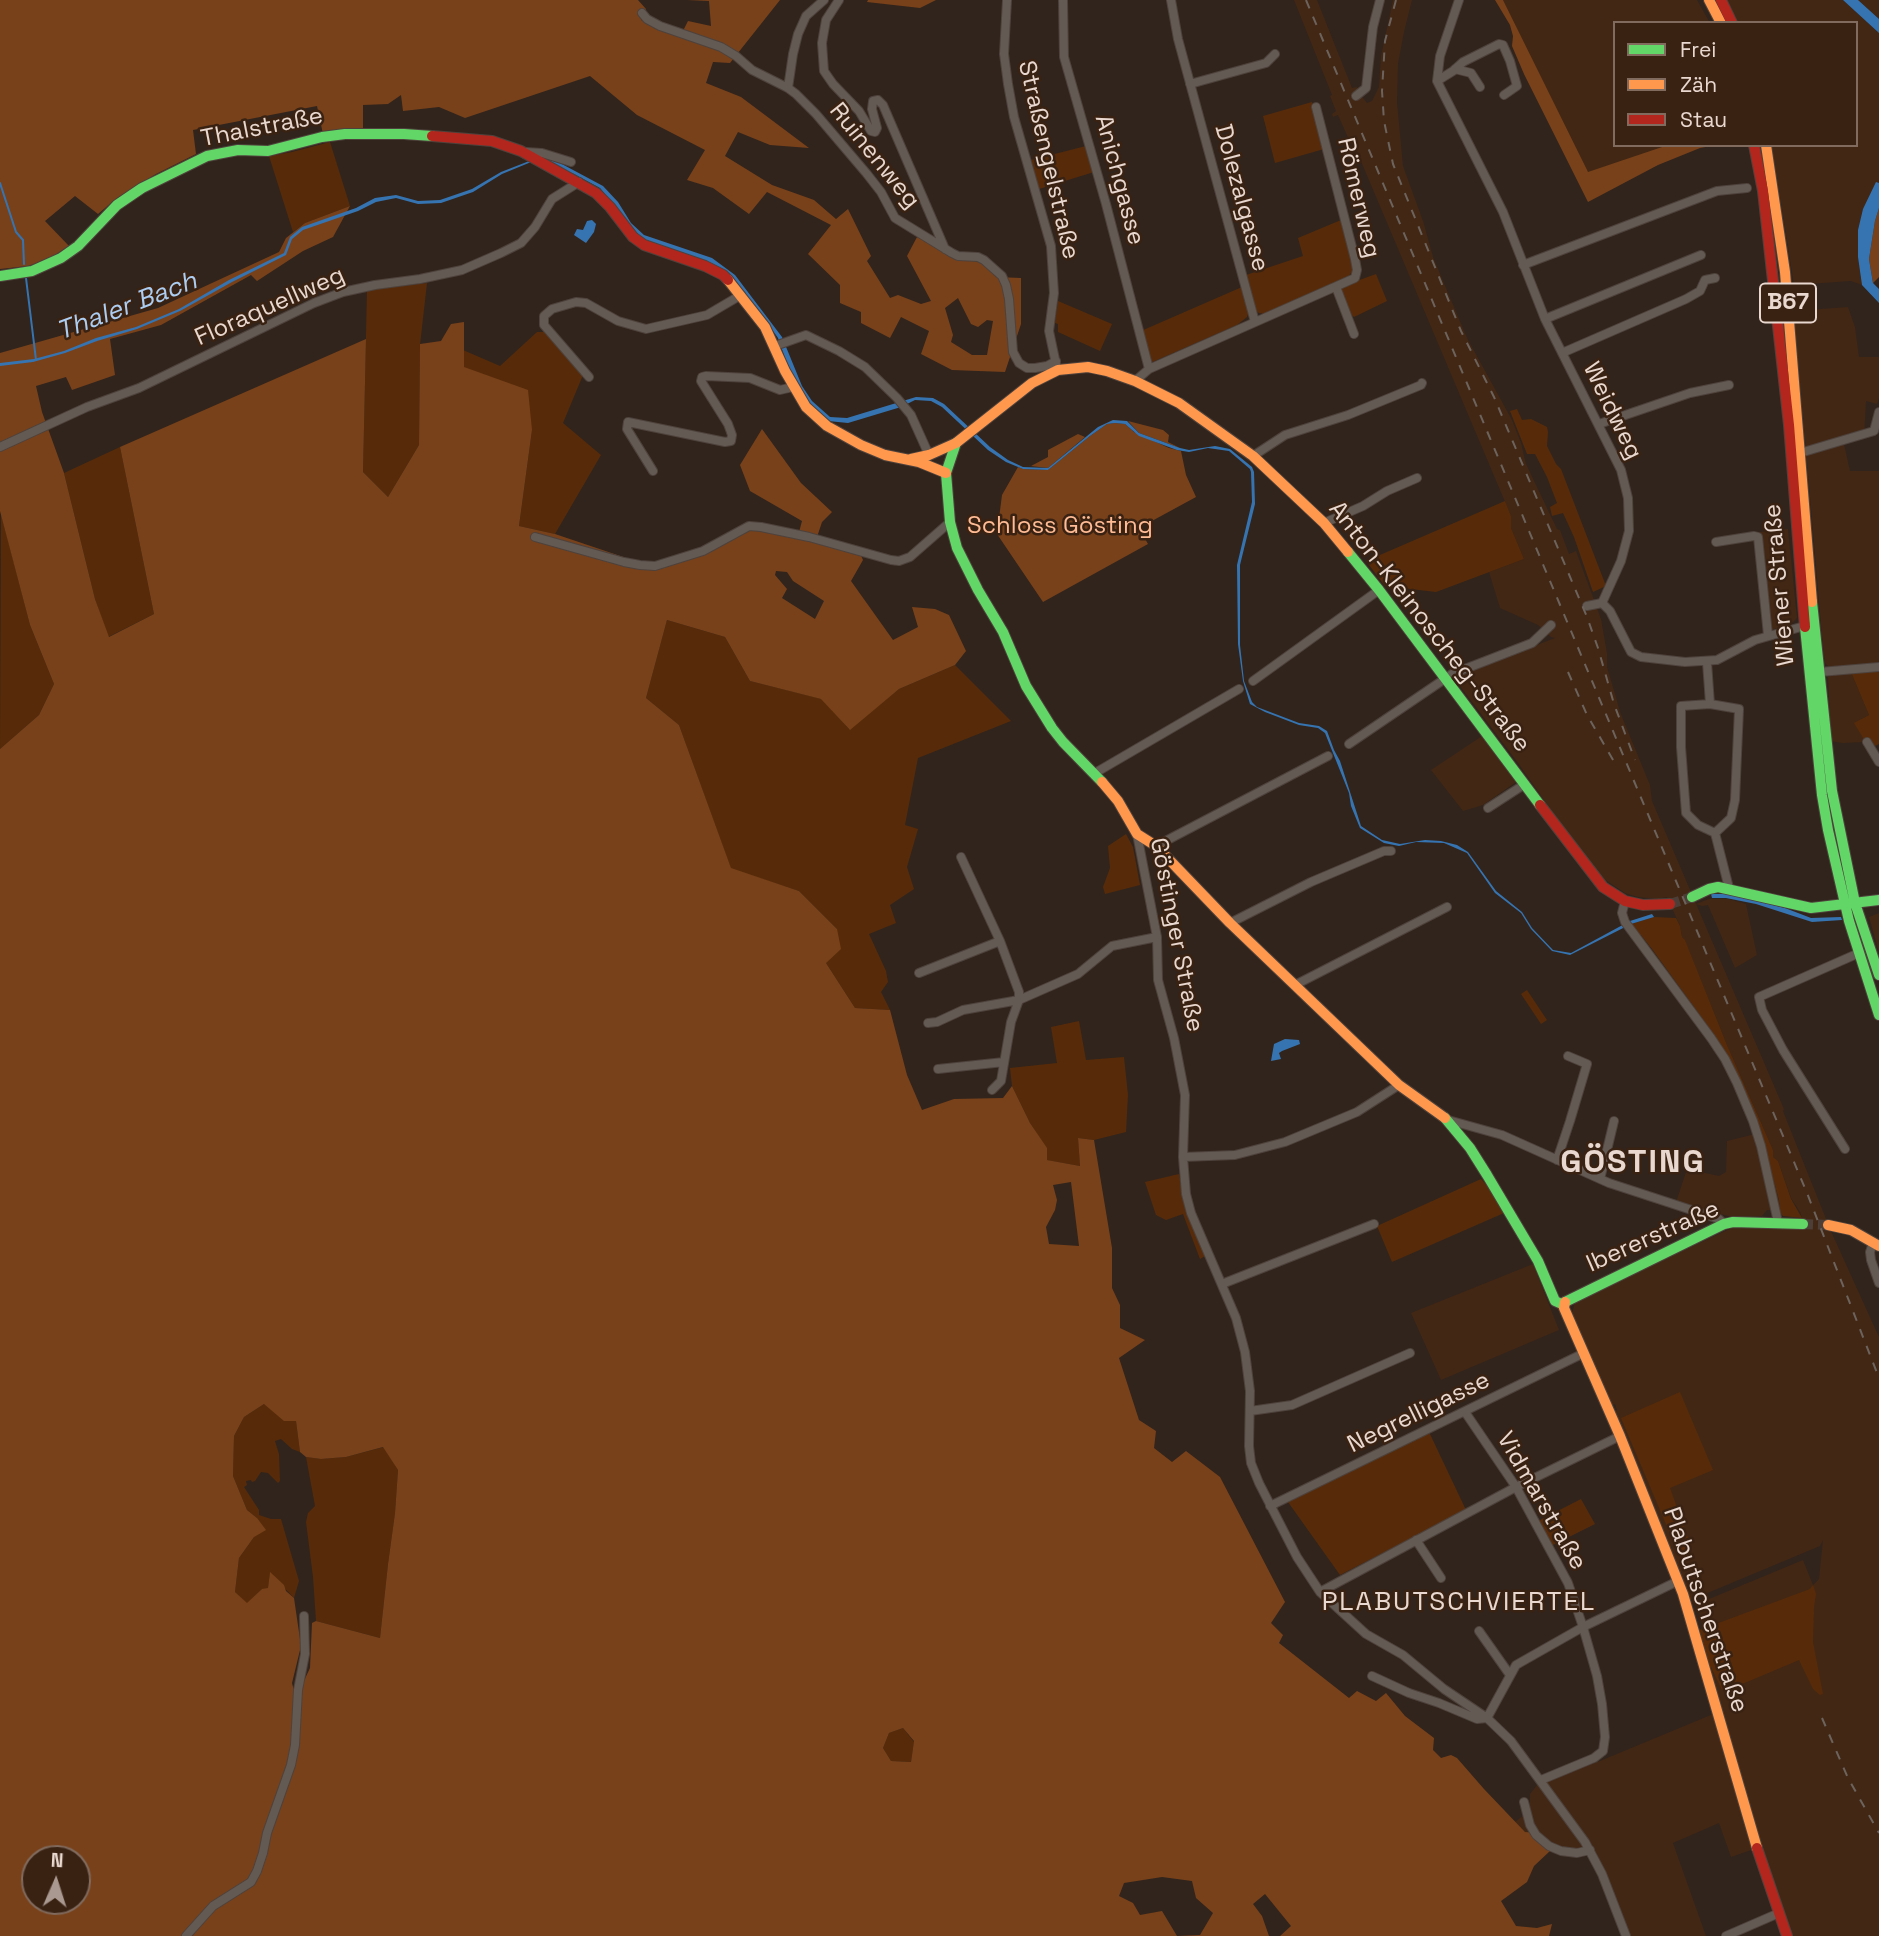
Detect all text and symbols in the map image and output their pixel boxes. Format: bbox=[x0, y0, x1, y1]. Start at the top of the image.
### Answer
legend bbox=[1613, 21, 1858, 147]
text: Frei bbox=[1680, 36, 1716, 63]
street label: Straßengelstraße bbox=[1011, 58, 1085, 262]
text: Zäh bbox=[1680, 71, 1717, 98]
street label: Ruinenweg bbox=[823, 97, 925, 215]
street label: Thalstraße bbox=[199, 102, 325, 154]
text: Stau bbox=[1680, 106, 1727, 133]
street label: Anichgasse bbox=[1088, 112, 1150, 248]
street label: Dolezalgasse bbox=[1208, 121, 1274, 275]
street label: Römerweg bbox=[1330, 135, 1386, 261]
street label: Floraquellweg bbox=[191, 261, 349, 353]
water label: Thaler Bach bbox=[52, 266, 202, 348]
road number: B67 bbox=[1760, 284, 1816, 322]
street label: Weidweg bbox=[1576, 358, 1648, 464]
street label: Anton-Kleinoscheg-Straße bbox=[1322, 496, 1536, 758]
street label: Wiener Straße bbox=[1759, 503, 1801, 667]
park label: Schloss Gösting bbox=[967, 512, 1153, 540]
street label: Göstinger Straße bbox=[1143, 836, 1209, 1034]
district label: GÖSTING bbox=[1561, 1144, 1705, 1182]
street label: Ibererstraße bbox=[1582, 1195, 1724, 1279]
street label: Negrelligasse bbox=[1343, 1366, 1495, 1460]
street label: Vidmarstraße bbox=[1490, 1427, 1592, 1575]
street label: Plabutscherstraße bbox=[1656, 1504, 1754, 1716]
district label: PLABUTSCHVIERTEL bbox=[1324, 1587, 1594, 1619]
north arrow bbox=[21, 1845, 91, 1915]
text: N bbox=[50, 1848, 64, 1873]

